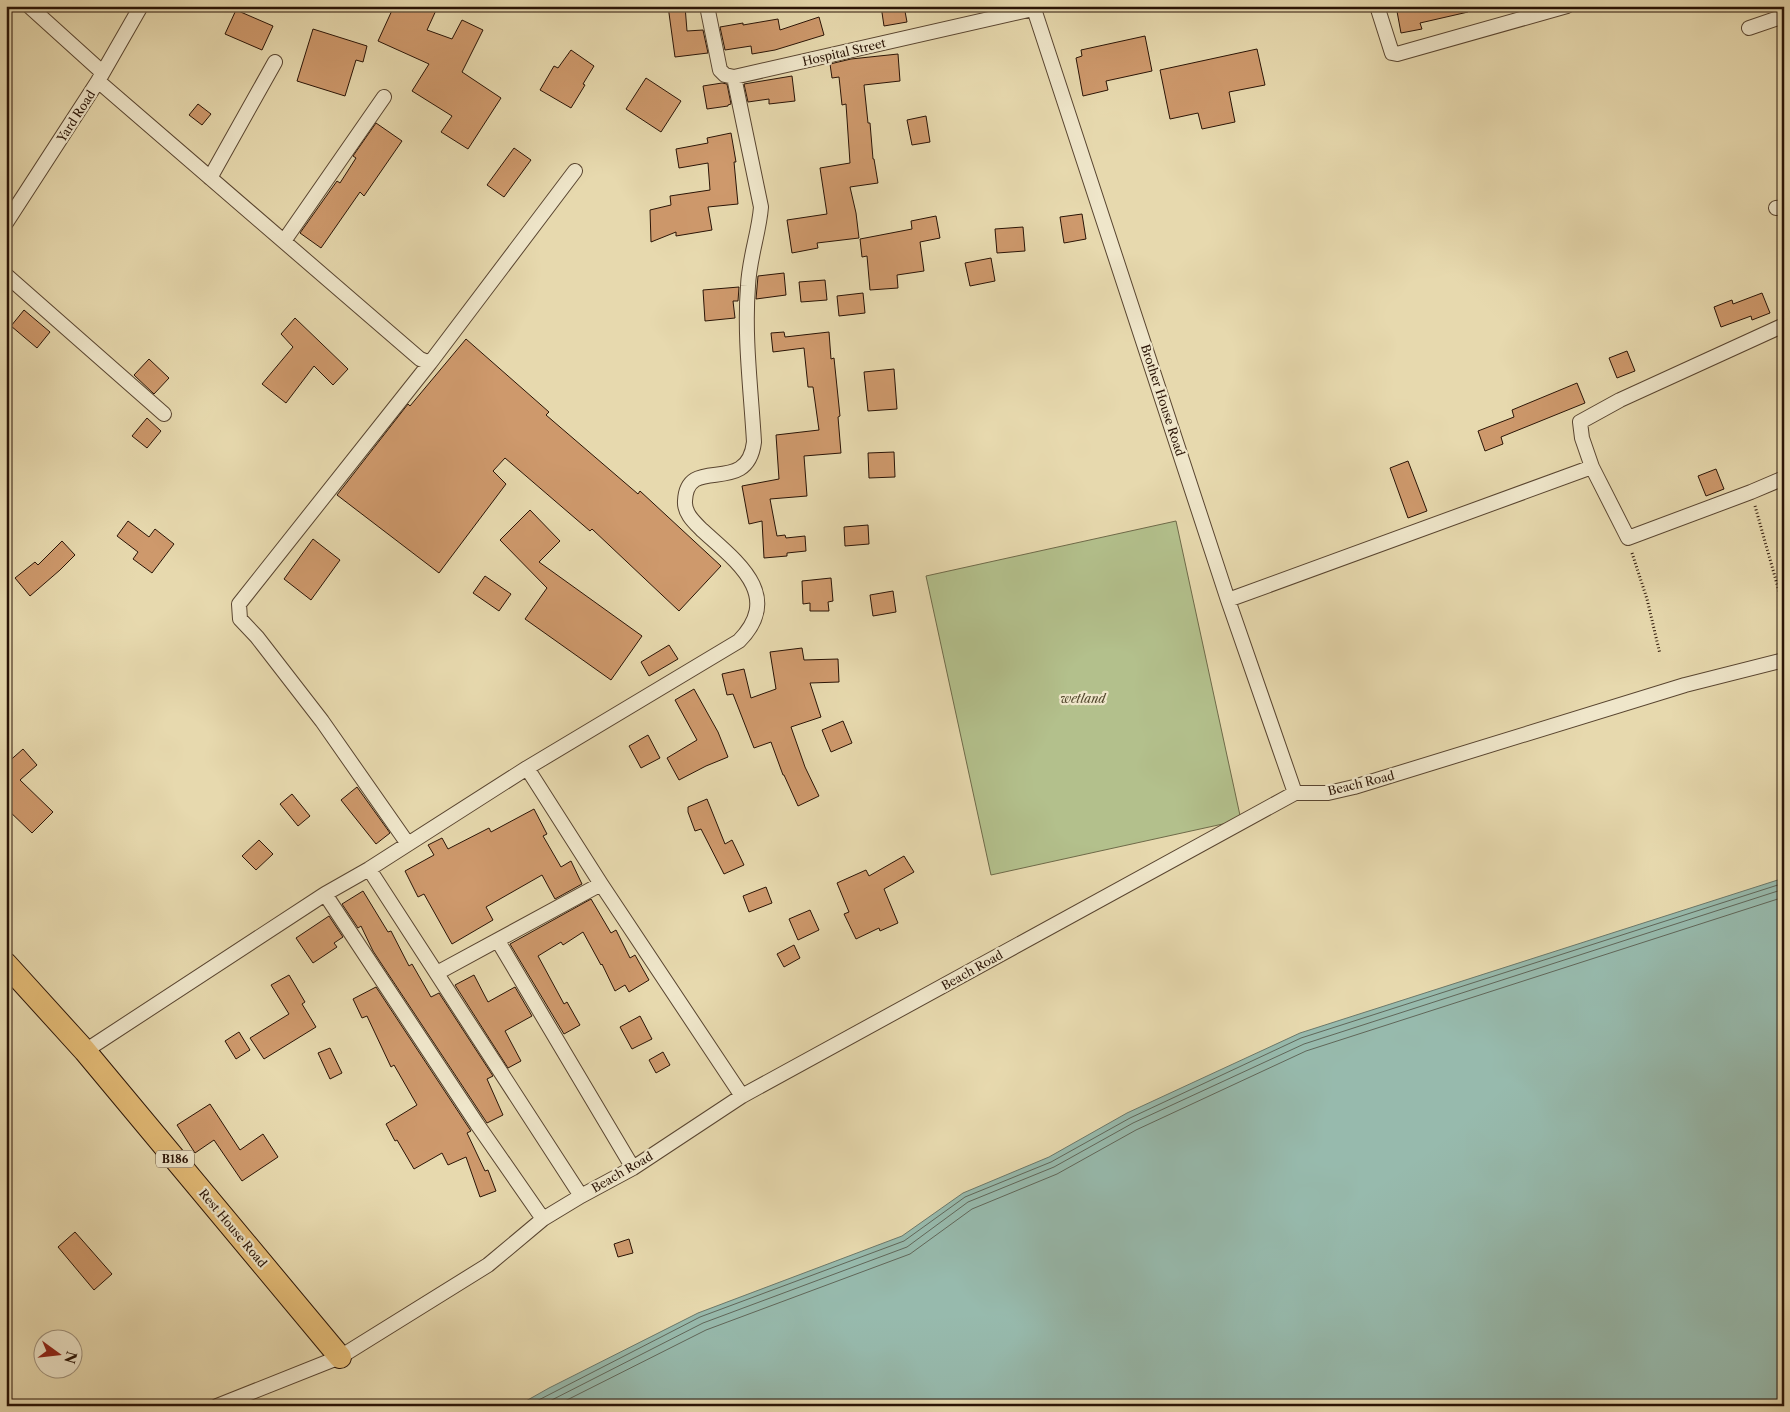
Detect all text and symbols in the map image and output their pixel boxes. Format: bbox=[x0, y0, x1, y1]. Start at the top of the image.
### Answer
street label: Hospital Street bbox=[801, 35, 888, 69]
street label: Yard Road bbox=[53, 87, 99, 146]
street label: Brother House Road bbox=[1138, 342, 1188, 458]
park label: wetland bbox=[1061, 691, 1107, 706]
street label: Beach Road bbox=[1326, 767, 1397, 799]
street label: Beach Road bbox=[939, 947, 1006, 993]
street label: Beach Road bbox=[589, 1148, 656, 1196]
road number: B186 bbox=[156, 1150, 194, 1168]
street label: Rest House Road bbox=[196, 1186, 271, 1271]
north arrow bbox=[32, 1330, 82, 1380]
text: N bbox=[60, 1349, 81, 1366]

